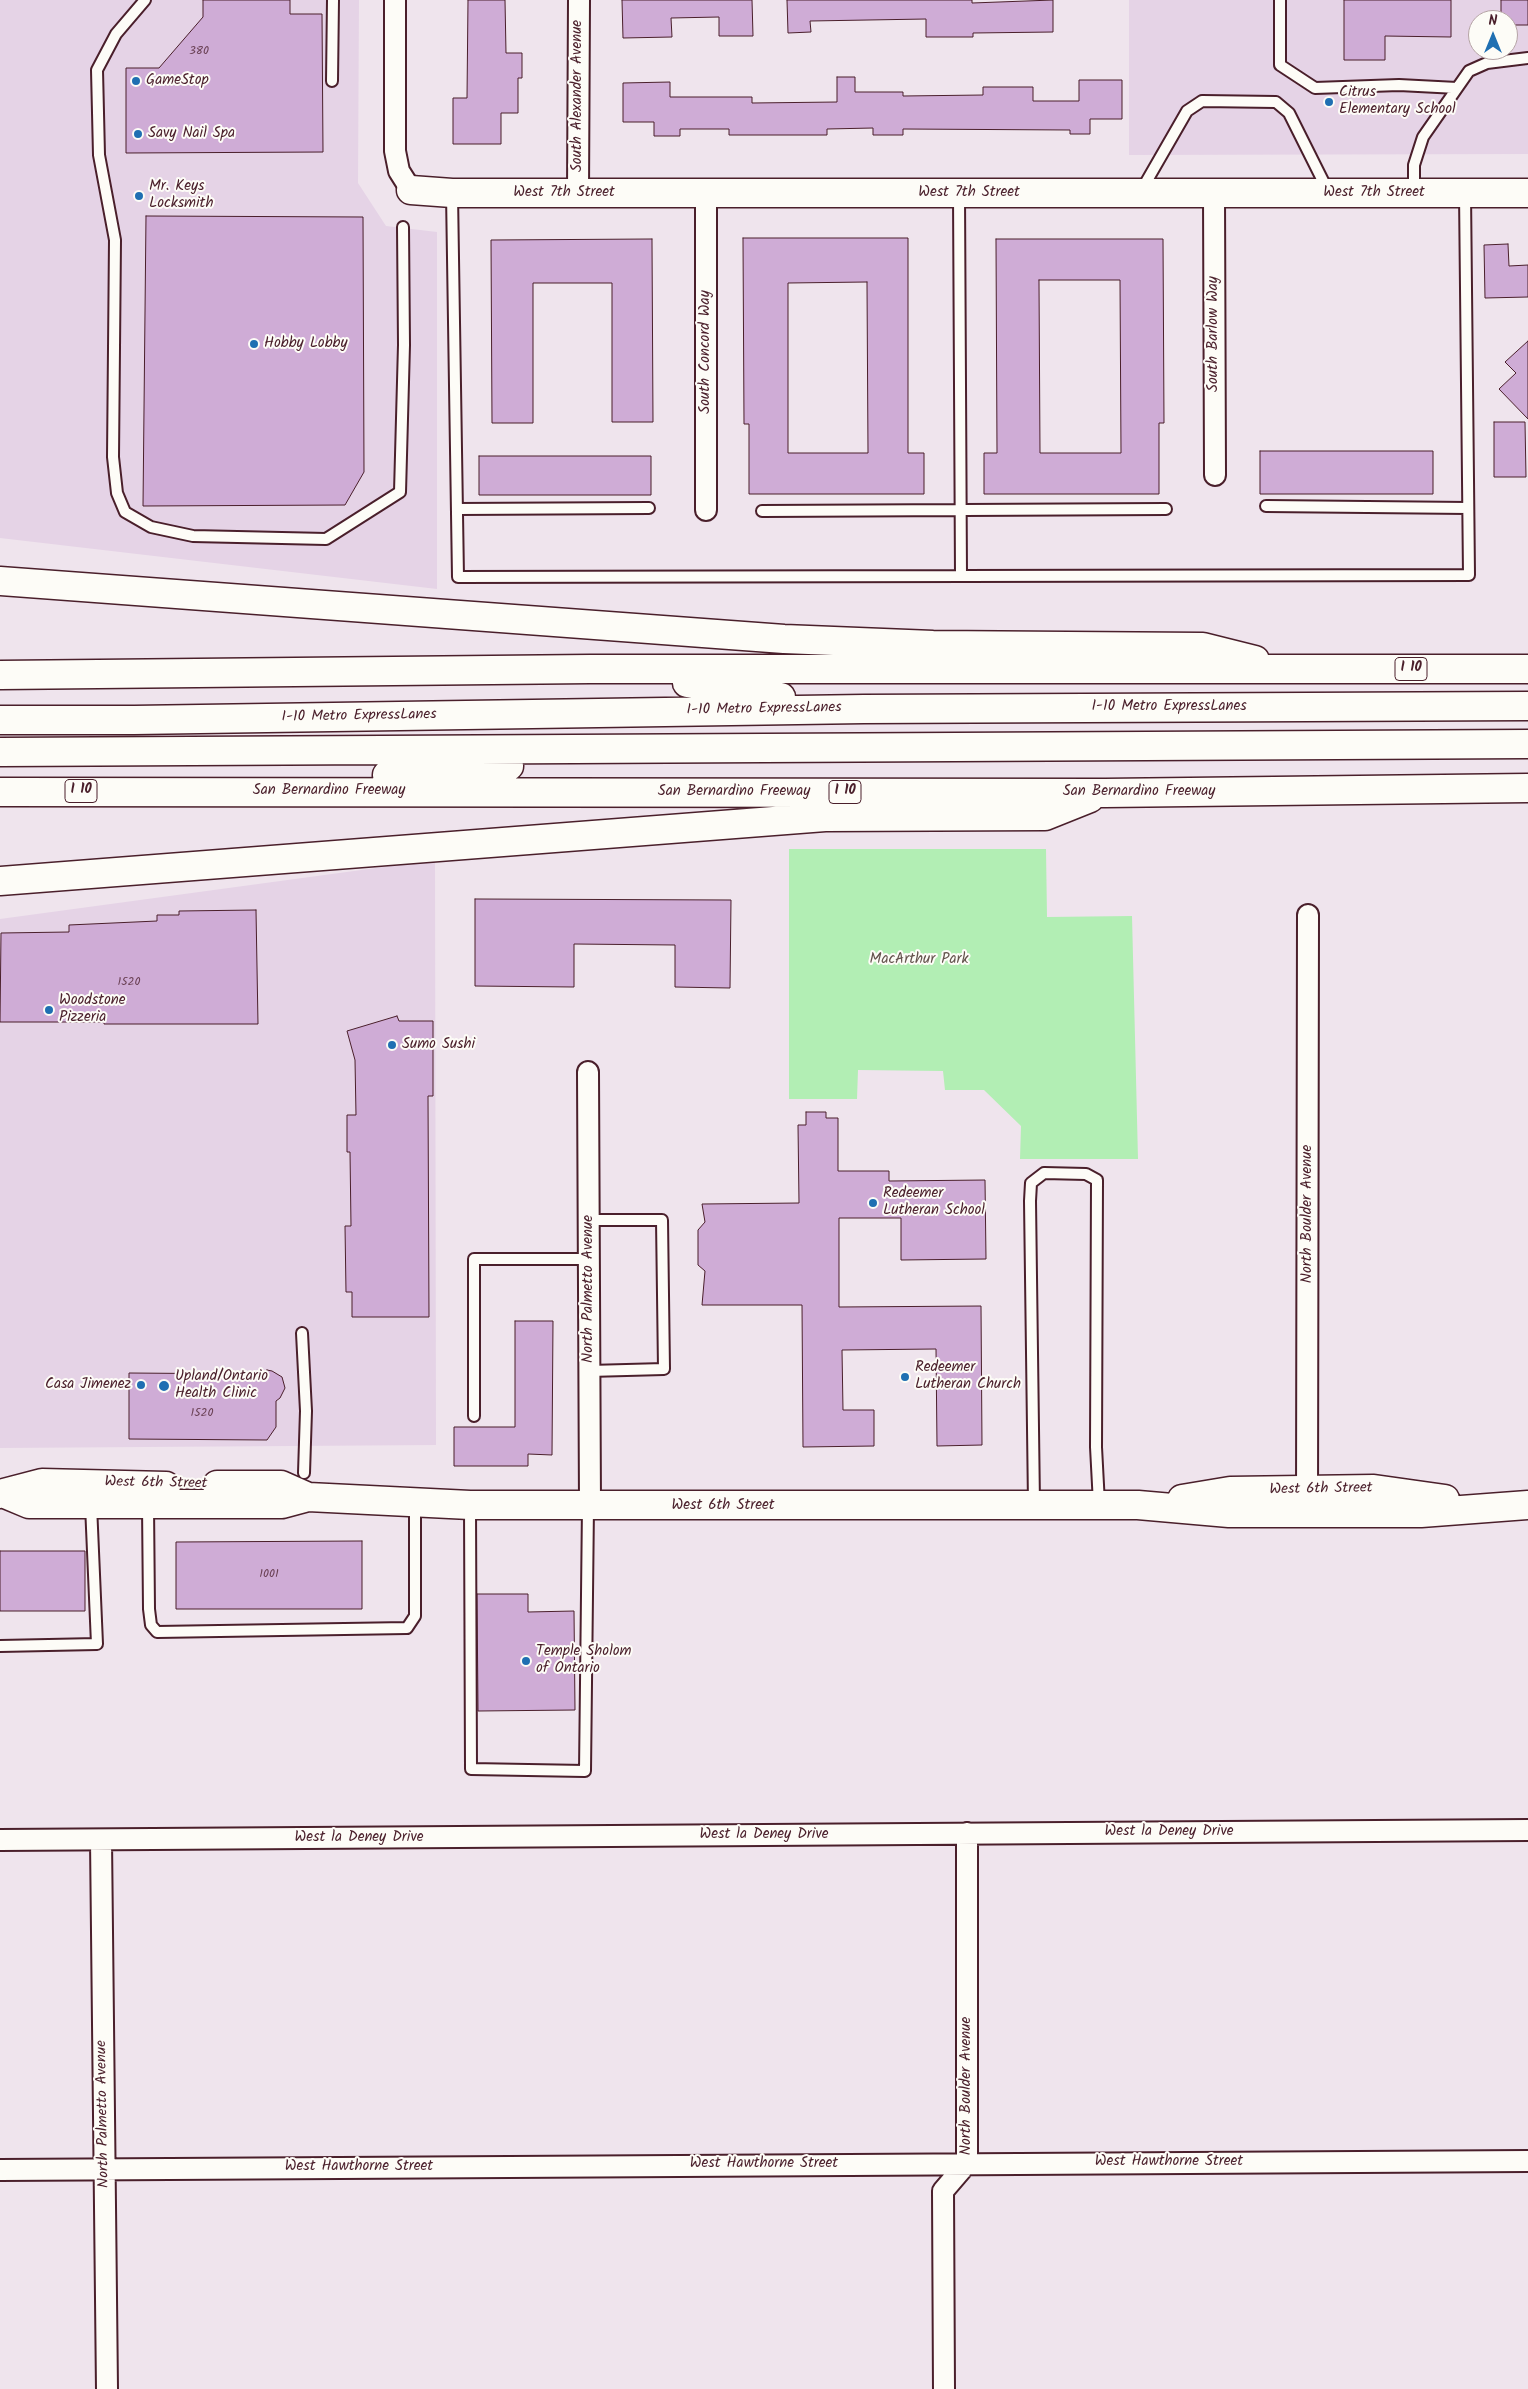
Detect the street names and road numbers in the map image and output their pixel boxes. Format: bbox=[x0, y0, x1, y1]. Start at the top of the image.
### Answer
street label: South Alexander Avenue bbox=[569, 20, 587, 172]
street label: West 7th Street bbox=[513, 184, 615, 202]
street label: West 7th Street bbox=[918, 184, 1020, 202]
street label: West 7th Street bbox=[1323, 184, 1425, 202]
street label: South Barlow Way bbox=[1205, 276, 1223, 392]
street label: South Concord Way bbox=[697, 290, 715, 414]
road number: I 10 bbox=[1395, 658, 1427, 681]
street label: I-10 Metro ExpressLanes bbox=[1091, 698, 1247, 716]
street label: I-10 Metro ExpressLanes bbox=[686, 700, 842, 720]
street label: I-10 Metro ExpressLanes bbox=[281, 707, 437, 727]
road number: I 10 bbox=[65, 779, 97, 802]
road number: I 10 bbox=[829, 780, 861, 804]
street label: San Bernardino Freeway bbox=[253, 782, 405, 800]
street label: San Bernardino Freeway bbox=[658, 783, 810, 801]
street label: San Bernardino Freeway bbox=[1063, 783, 1215, 801]
street label: North Boulder Avenue bbox=[1299, 1145, 1317, 1283]
street label: North Palmetto Avenue bbox=[580, 1215, 598, 1363]
street label: West 6th Street bbox=[104, 1474, 208, 1494]
street label: West 6th Street bbox=[1269, 1480, 1373, 1500]
street label: West 6th Street bbox=[672, 1497, 774, 1515]
street label: West la Deney Drive bbox=[1105, 1823, 1233, 1841]
street label: West la Deney Drive bbox=[700, 1826, 828, 1844]
street label: West la Deney Drive bbox=[295, 1829, 423, 1847]
street label: North Boulder Avenue bbox=[958, 2017, 976, 2155]
street label: North Palmetto Avenue bbox=[94, 2040, 114, 2188]
street label: West Hawthorne Street bbox=[1095, 2153, 1243, 2171]
street label: West Hawthorne Street bbox=[690, 2155, 838, 2173]
street label: West Hawthorne Street bbox=[285, 2158, 433, 2176]

